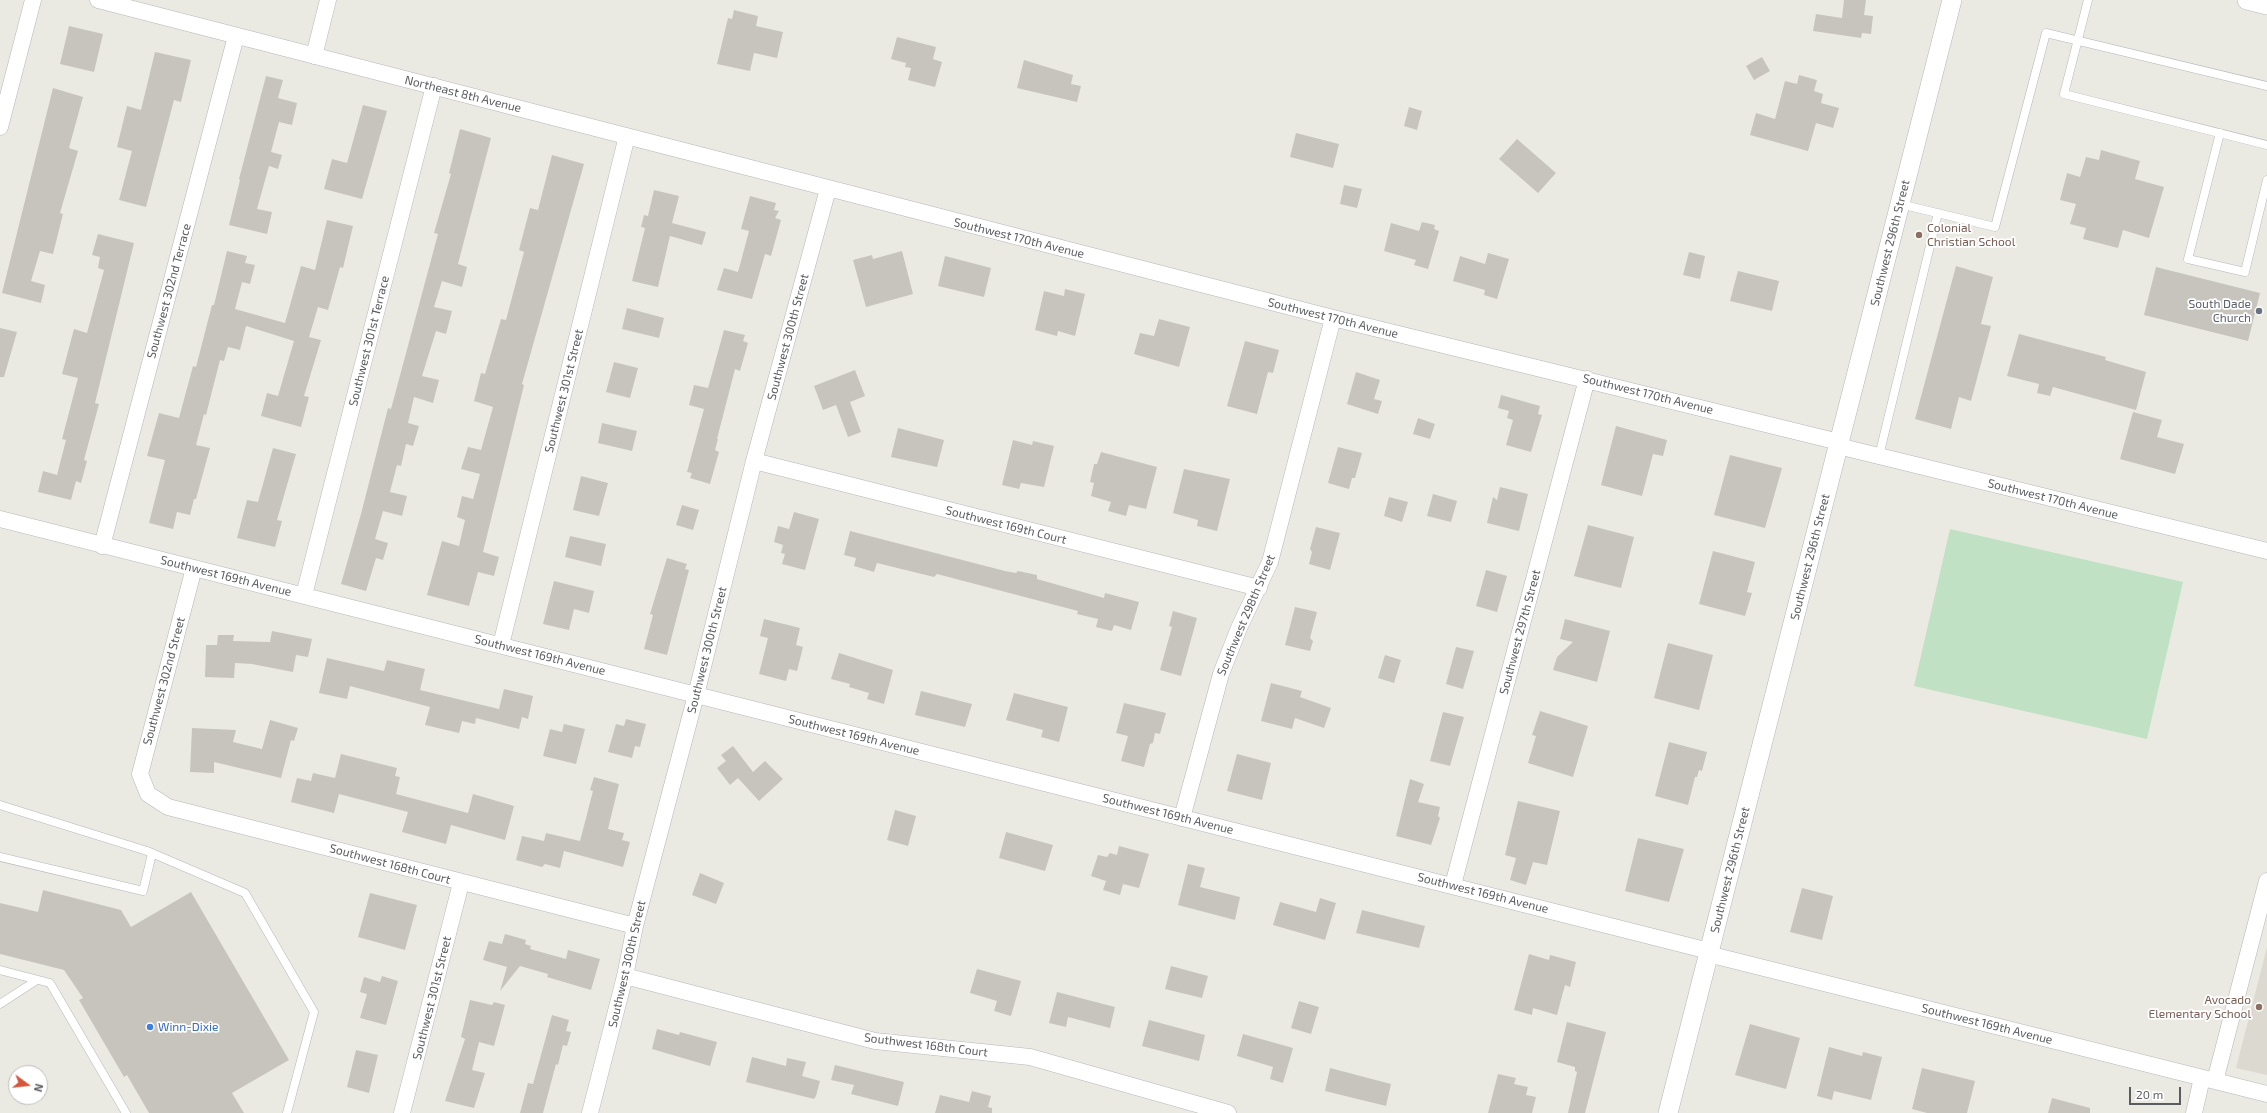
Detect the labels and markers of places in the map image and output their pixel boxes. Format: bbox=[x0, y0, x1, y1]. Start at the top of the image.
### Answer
place label: Colonial Christian School bbox=[1927, 221, 2015, 249]
marker: Colonial Christian School bbox=[1914, 230, 1924, 240]
place label: South Dade Church bbox=[2189, 297, 2251, 325]
marker: South Dade Church bbox=[2254, 306, 2264, 316]
place label: Avocado Elementary School bbox=[2149, 993, 2251, 1021]
marker: Avocado Elementary School bbox=[2254, 1002, 2264, 1012]
place label: Winn-Dixie bbox=[158, 1020, 218, 1034]
marker: Winn-Dixie bbox=[145, 1022, 155, 1032]

